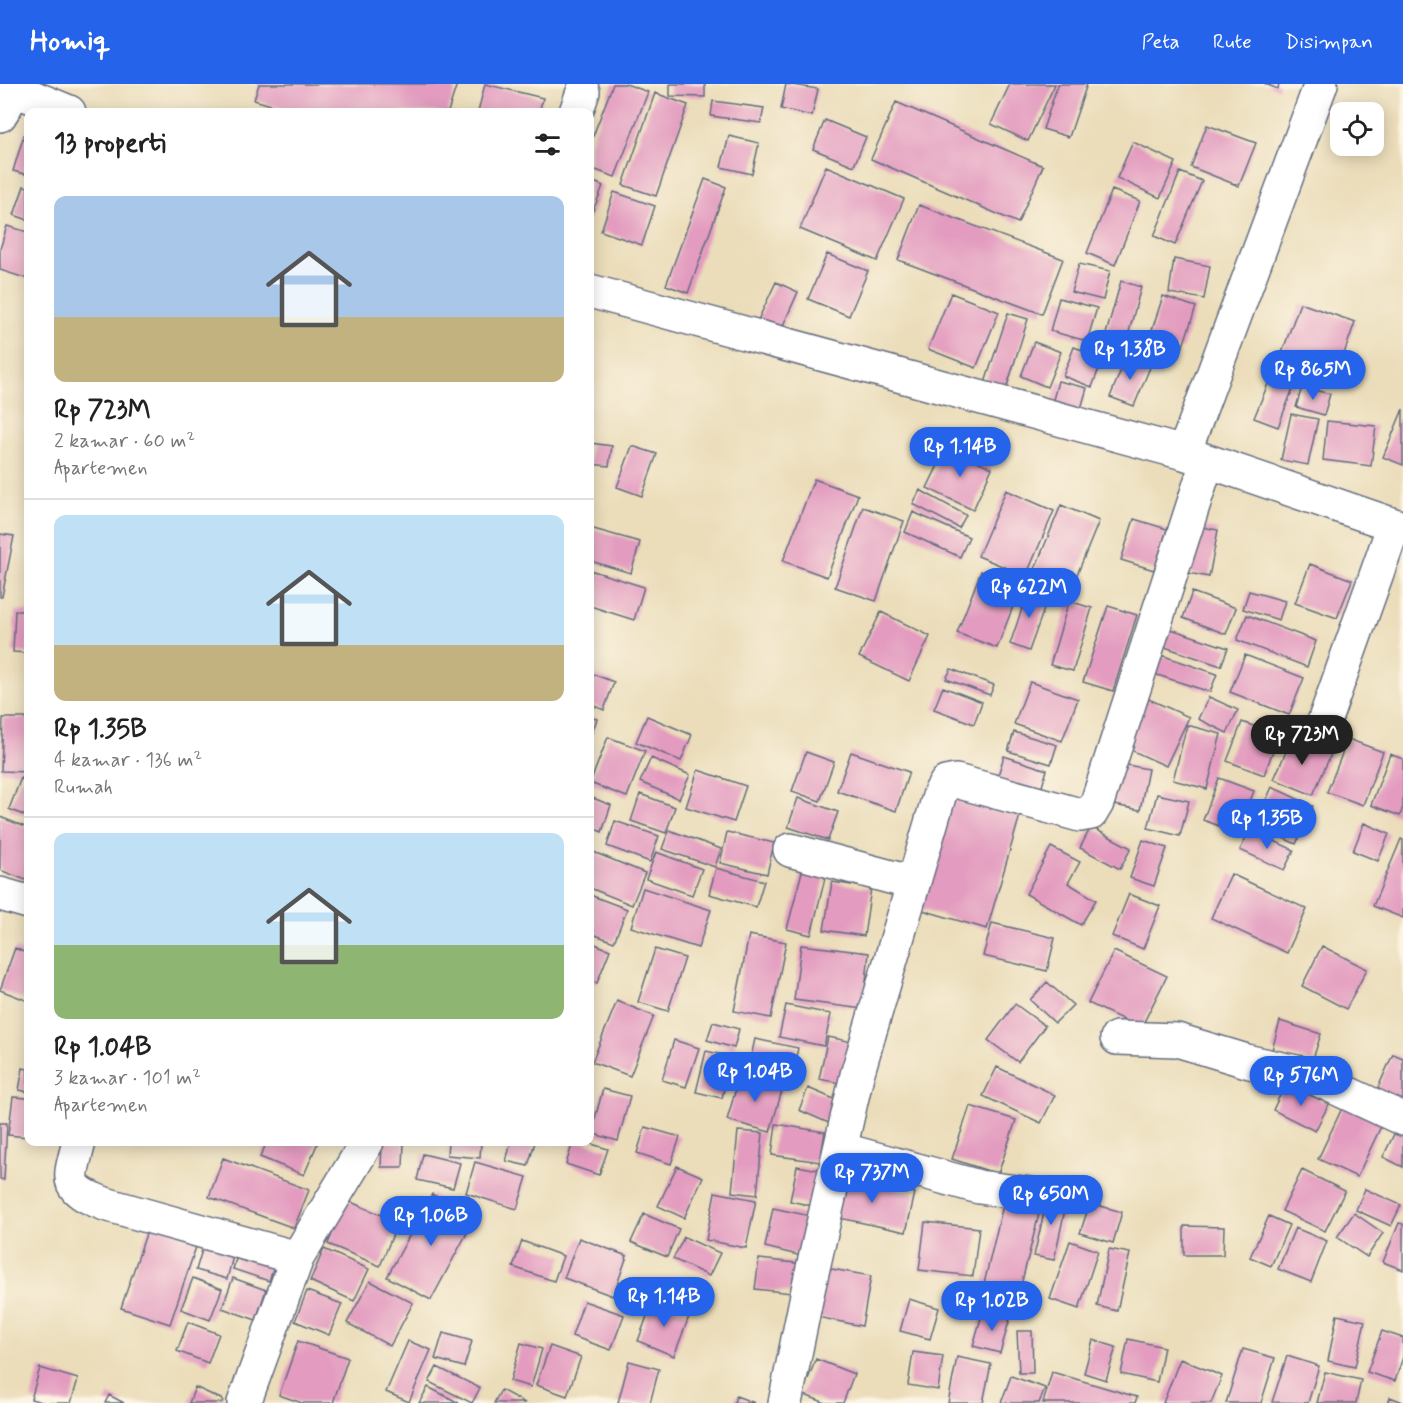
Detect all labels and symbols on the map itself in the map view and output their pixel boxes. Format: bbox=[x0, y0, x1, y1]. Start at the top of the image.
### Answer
pin: Rp 1.38B bbox=[1068, 330, 1192, 381]
pin: Rp 865M bbox=[1258, 350, 1368, 401]
pin: Rp 1.14B bbox=[898, 427, 1022, 478]
pin: Rp 622M bbox=[974, 568, 1084, 619]
pin: Rp 723M bbox=[1247, 715, 1357, 766]
pin: Rp 1.35B bbox=[1205, 799, 1329, 850]
pin: Rp 1.04B bbox=[693, 1052, 817, 1103]
pin: Rp 576M bbox=[1246, 1056, 1356, 1107]
pin: Rp 737M bbox=[817, 1153, 927, 1204]
pin: Rp 650M bbox=[996, 1175, 1106, 1226]
pin: Rp 1.06B bbox=[369, 1196, 493, 1247]
pin: Rp 1.14B bbox=[602, 1277, 726, 1328]
pin: Rp 1.02B bbox=[930, 1281, 1054, 1332]

